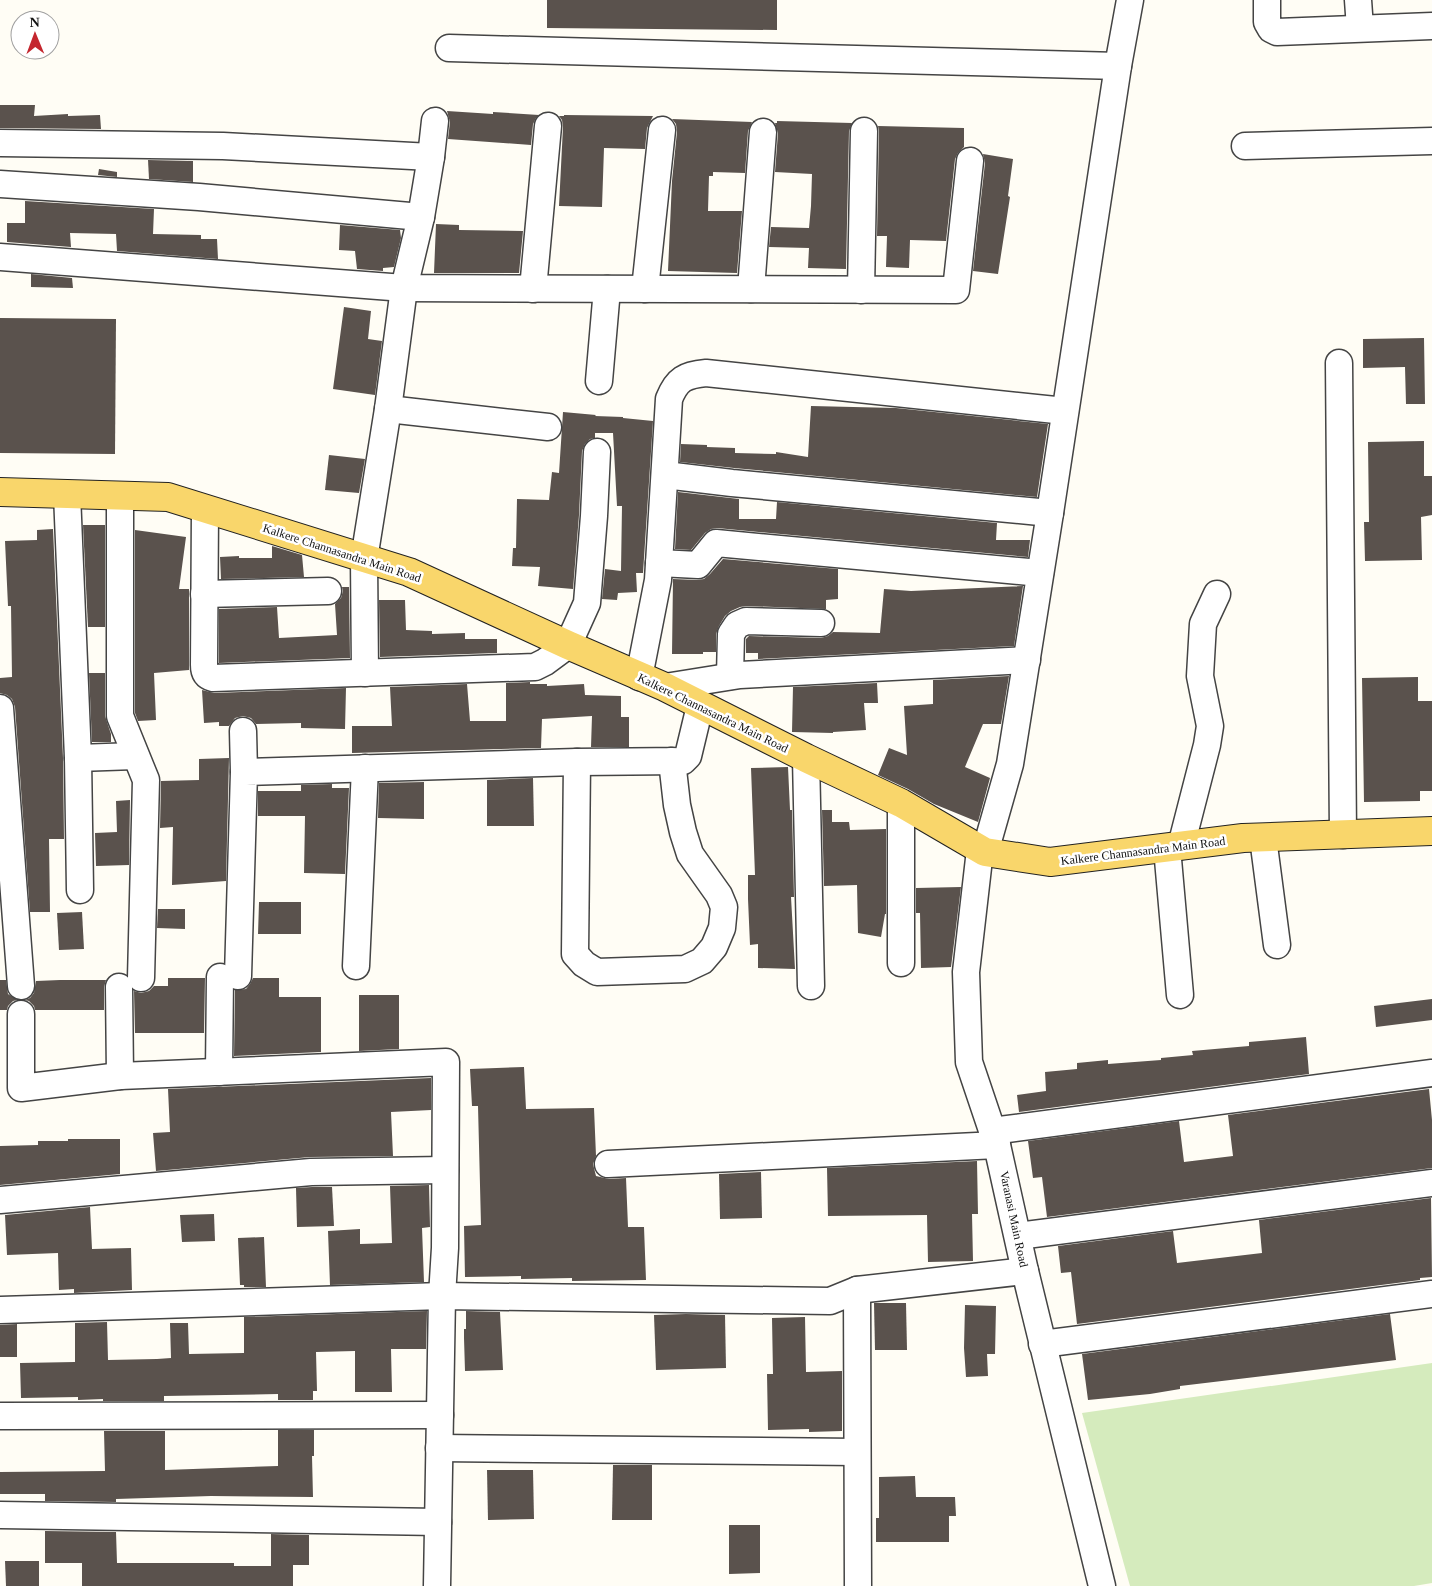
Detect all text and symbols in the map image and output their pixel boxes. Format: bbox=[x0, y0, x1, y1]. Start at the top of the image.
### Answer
north arrow bbox=[10, 10, 60, 60]
text: N bbox=[30, 15, 40, 30]
street label: Kalkere Channasandra Main Road bbox=[261, 521, 423, 585]
street label: Kalkere Channasandra Main Road bbox=[636, 670, 790, 756]
street label: Kalkere Channasandra Main Road bbox=[1060, 834, 1226, 868]
street label: Varanasi Main Road bbox=[997, 1170, 1031, 1268]

